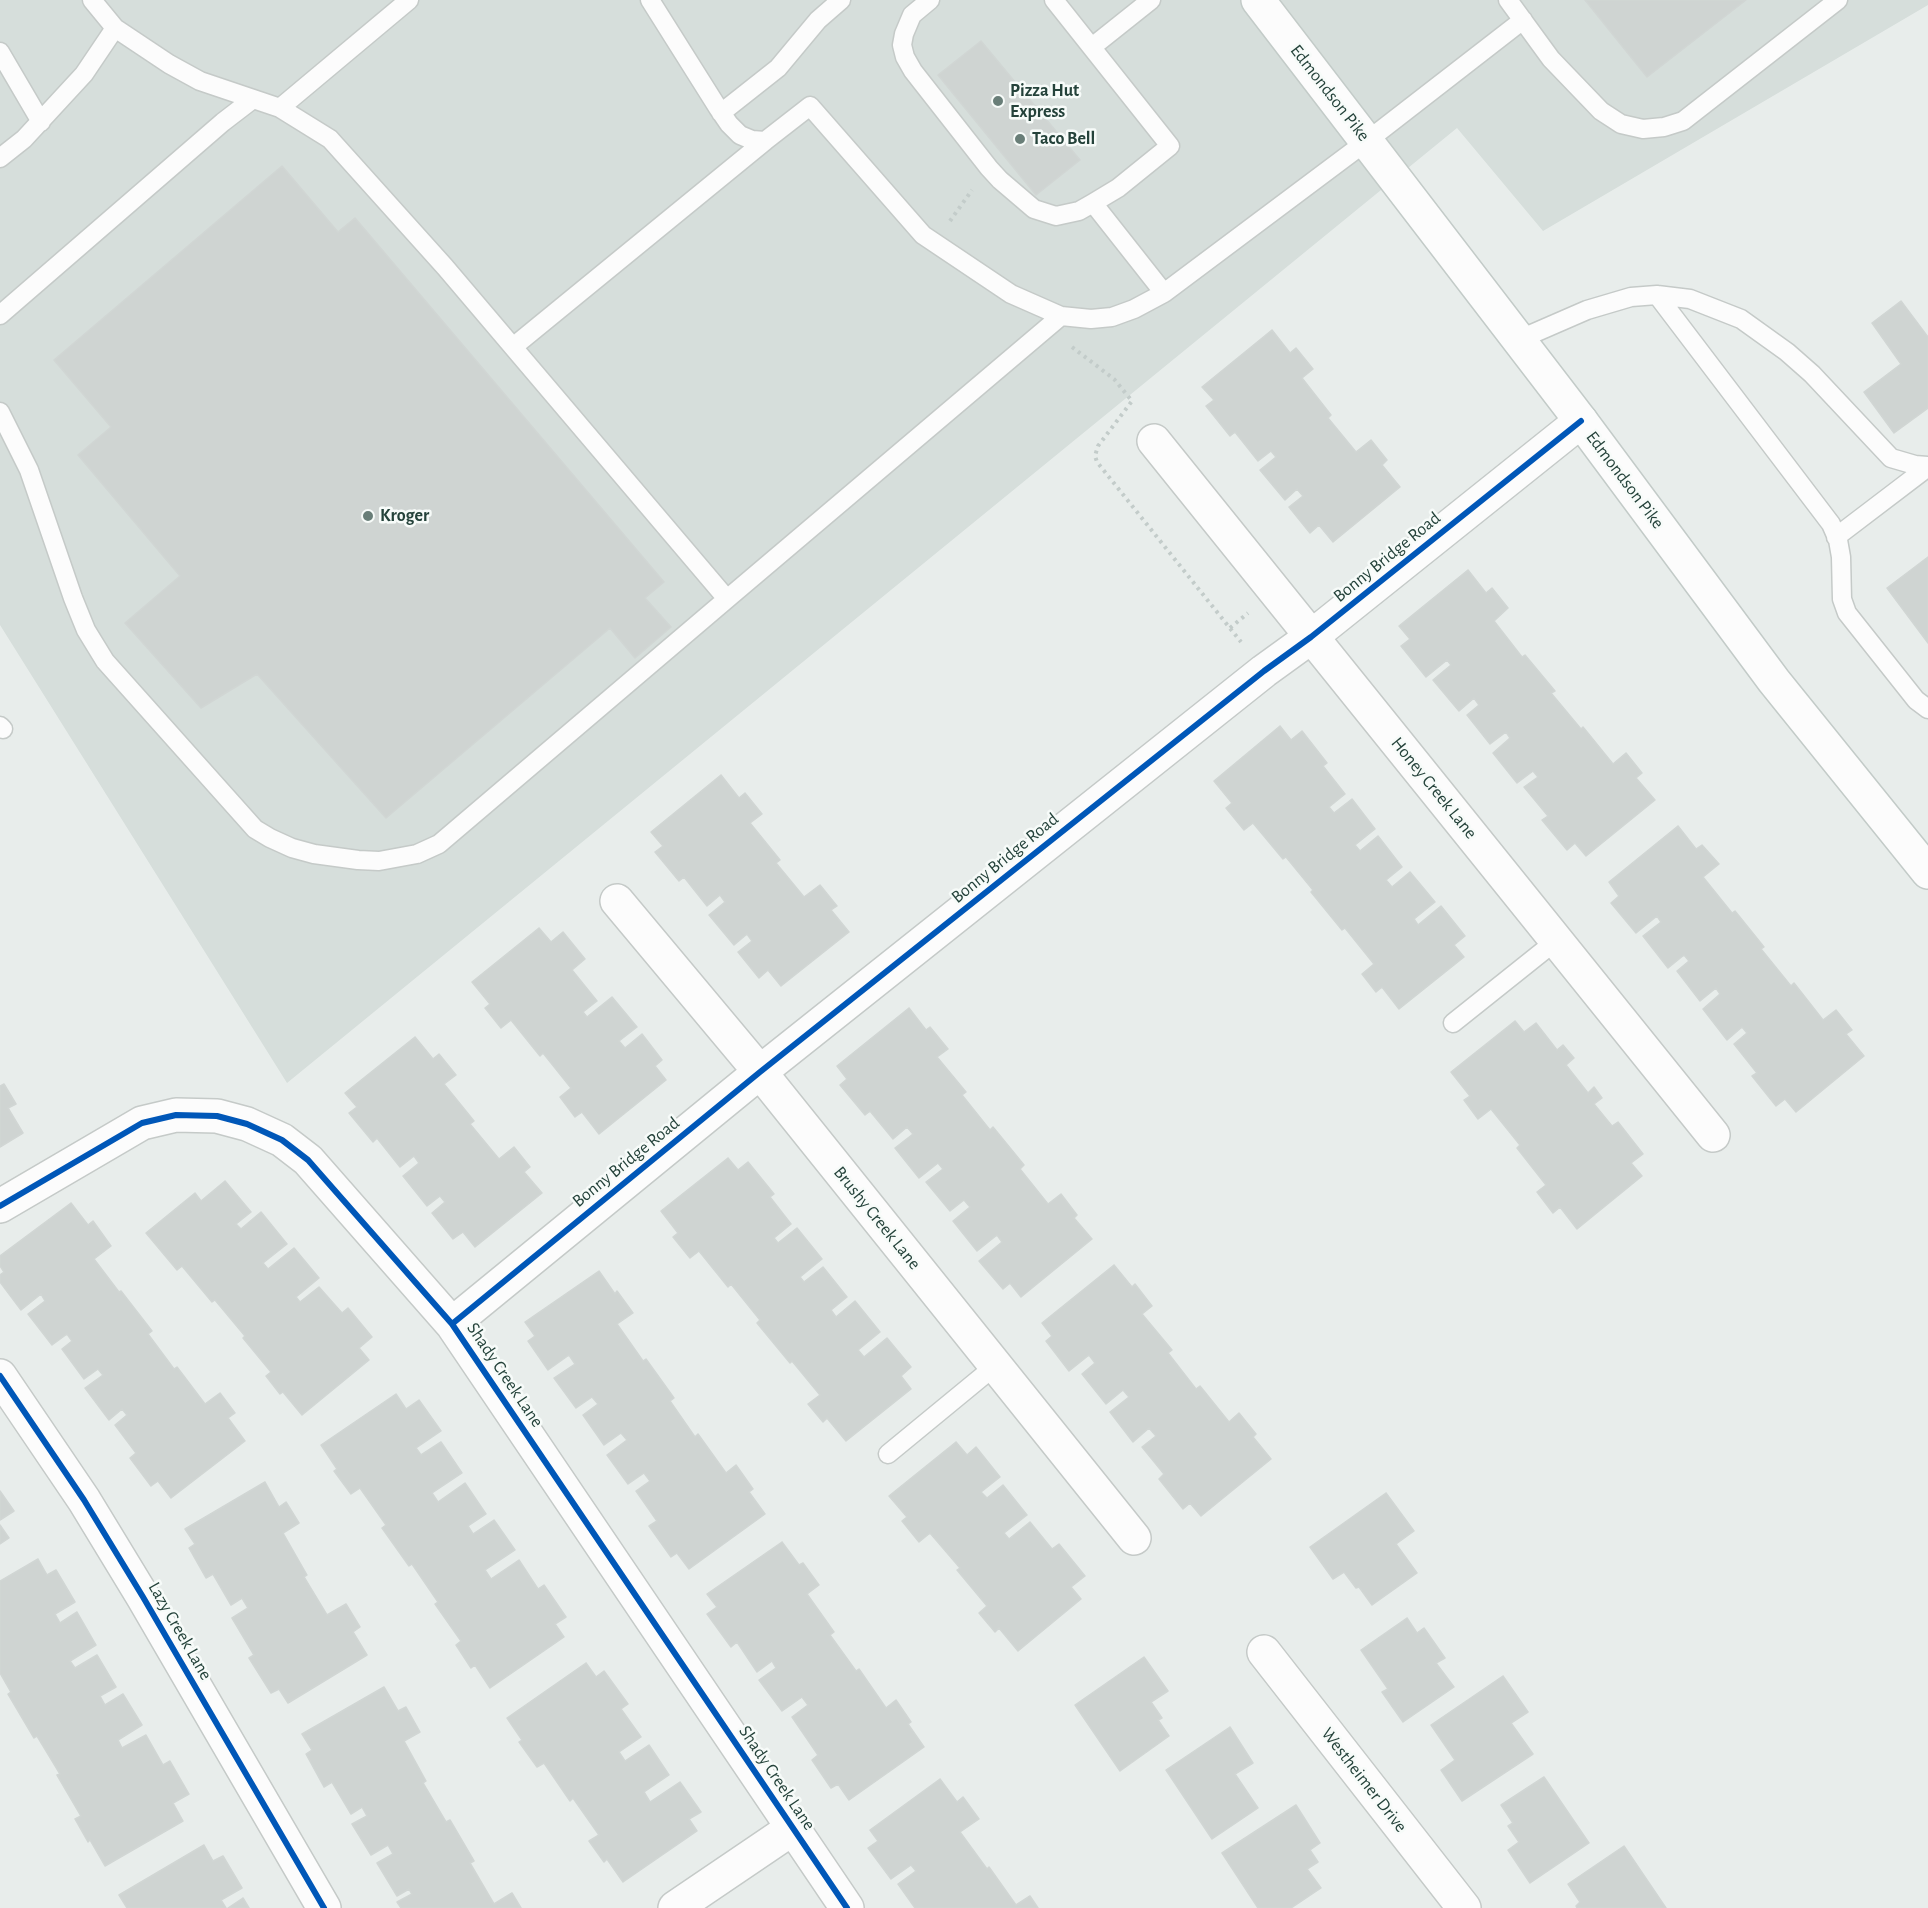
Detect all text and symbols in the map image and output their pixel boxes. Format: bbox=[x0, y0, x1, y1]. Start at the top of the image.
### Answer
street label: Edmondson Pike bbox=[1286, 40, 1374, 146]
place label: Pizza Hut Express bbox=[1010, 80, 1079, 122]
marker: Pizza Hut Express bbox=[991, 94, 1005, 108]
place label: Taco Bell bbox=[1032, 128, 1095, 150]
marker: Taco Bell bbox=[1013, 132, 1027, 146]
street label: Edmondson Pike bbox=[1581, 427, 1669, 533]
place label: Kroger bbox=[380, 505, 429, 527]
street label: Bonny Bridge Road bbox=[1329, 507, 1445, 607]
marker: Kroger bbox=[361, 509, 375, 523]
street label: Honey Creek Lane bbox=[1386, 733, 1482, 843]
street label: Bonny Bridge Road bbox=[947, 808, 1063, 908]
street label: Bonny Bridge Road bbox=[568, 1112, 684, 1212]
street label: Brushy Creek Lane bbox=[829, 1162, 925, 1274]
street label: Shady Creek Lane bbox=[462, 1319, 548, 1431]
street label: Lazy Creek Lane bbox=[143, 1578, 217, 1684]
street label: Shady Creek Lane bbox=[734, 1722, 820, 1834]
street label: Westheimer Drive bbox=[1316, 1723, 1412, 1837]

